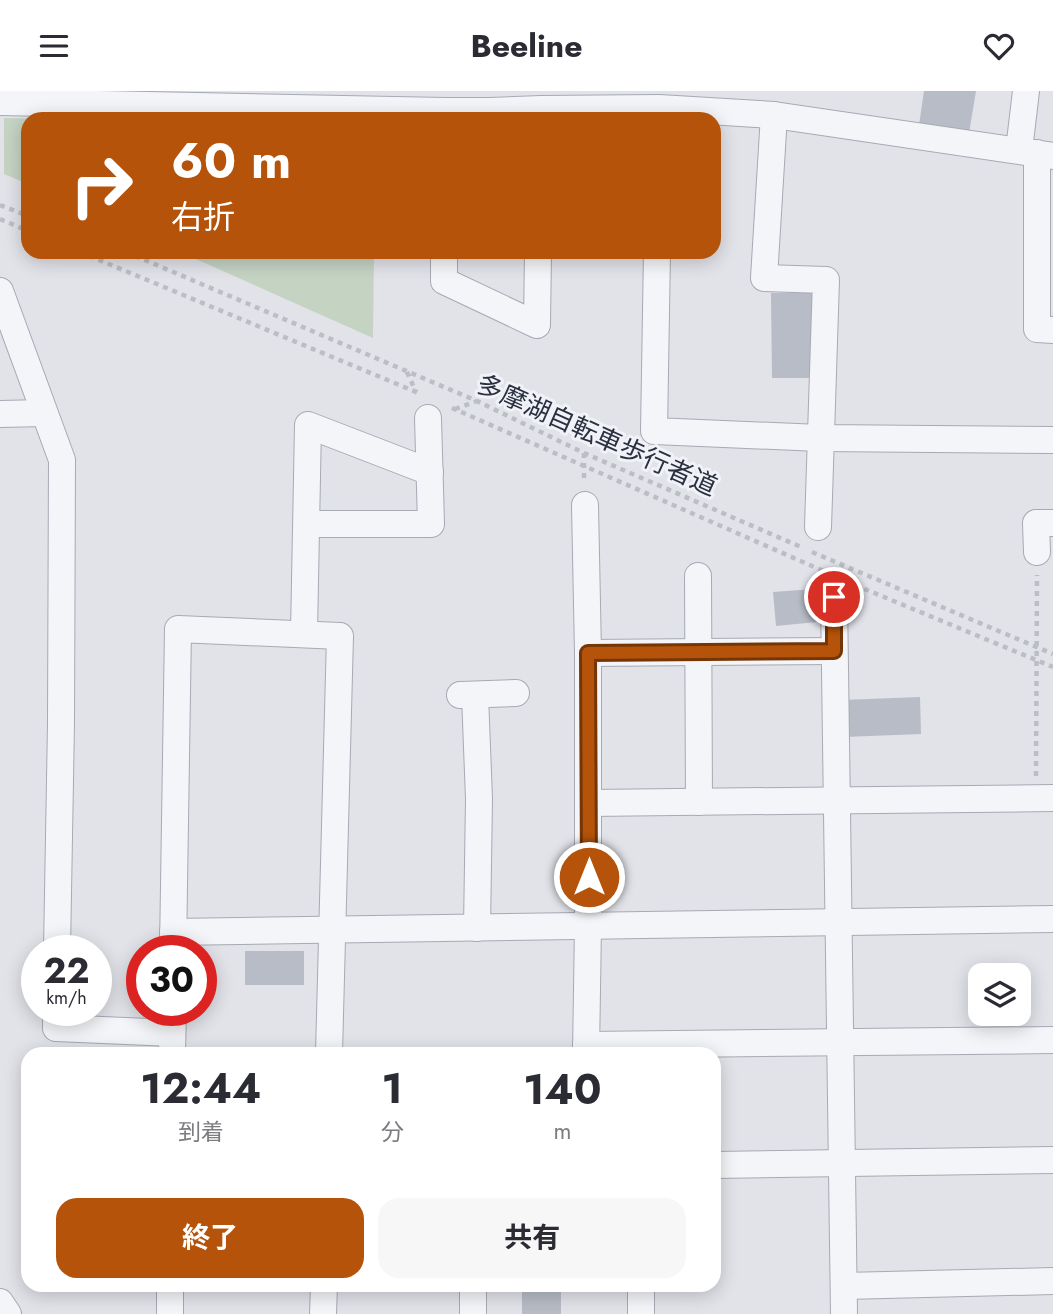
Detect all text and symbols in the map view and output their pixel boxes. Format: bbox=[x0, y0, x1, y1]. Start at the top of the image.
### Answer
text: Beeline bbox=[470, 23, 583, 69]
icon: menu bbox=[35, 27, 73, 65]
icon: heart bbox=[980, 27, 1018, 65]
text: 60 m bbox=[171, 126, 291, 196]
icon: right bbox=[56, 140, 147, 231]
text: 右折 bbox=[171, 194, 235, 240]
street label: 多摩湖自転車歩行者道 bbox=[471, 365, 723, 505]
pin bbox=[804, 567, 864, 627]
icon: arrive bbox=[815, 578, 853, 616]
position arrow bbox=[552, 840, 626, 914]
speed limit sign: 30 bbox=[126, 935, 217, 1026]
text: 22 bbox=[44, 946, 89, 996]
map controls bbox=[968, 963, 1031, 1026]
button: layers bbox=[968, 963, 1031, 1026]
text: km/h bbox=[46, 985, 87, 1011]
text: 12:44 bbox=[140, 1058, 261, 1119]
text: 1 bbox=[382, 1058, 403, 1119]
text: 140 bbox=[523, 1059, 602, 1120]
text: m bbox=[553, 1114, 571, 1148]
text: 到着 bbox=[178, 1115, 224, 1149]
text: 分 bbox=[381, 1115, 404, 1149]
button: 終了 bbox=[56, 1198, 364, 1278]
button: 共有 bbox=[378, 1198, 686, 1278]

